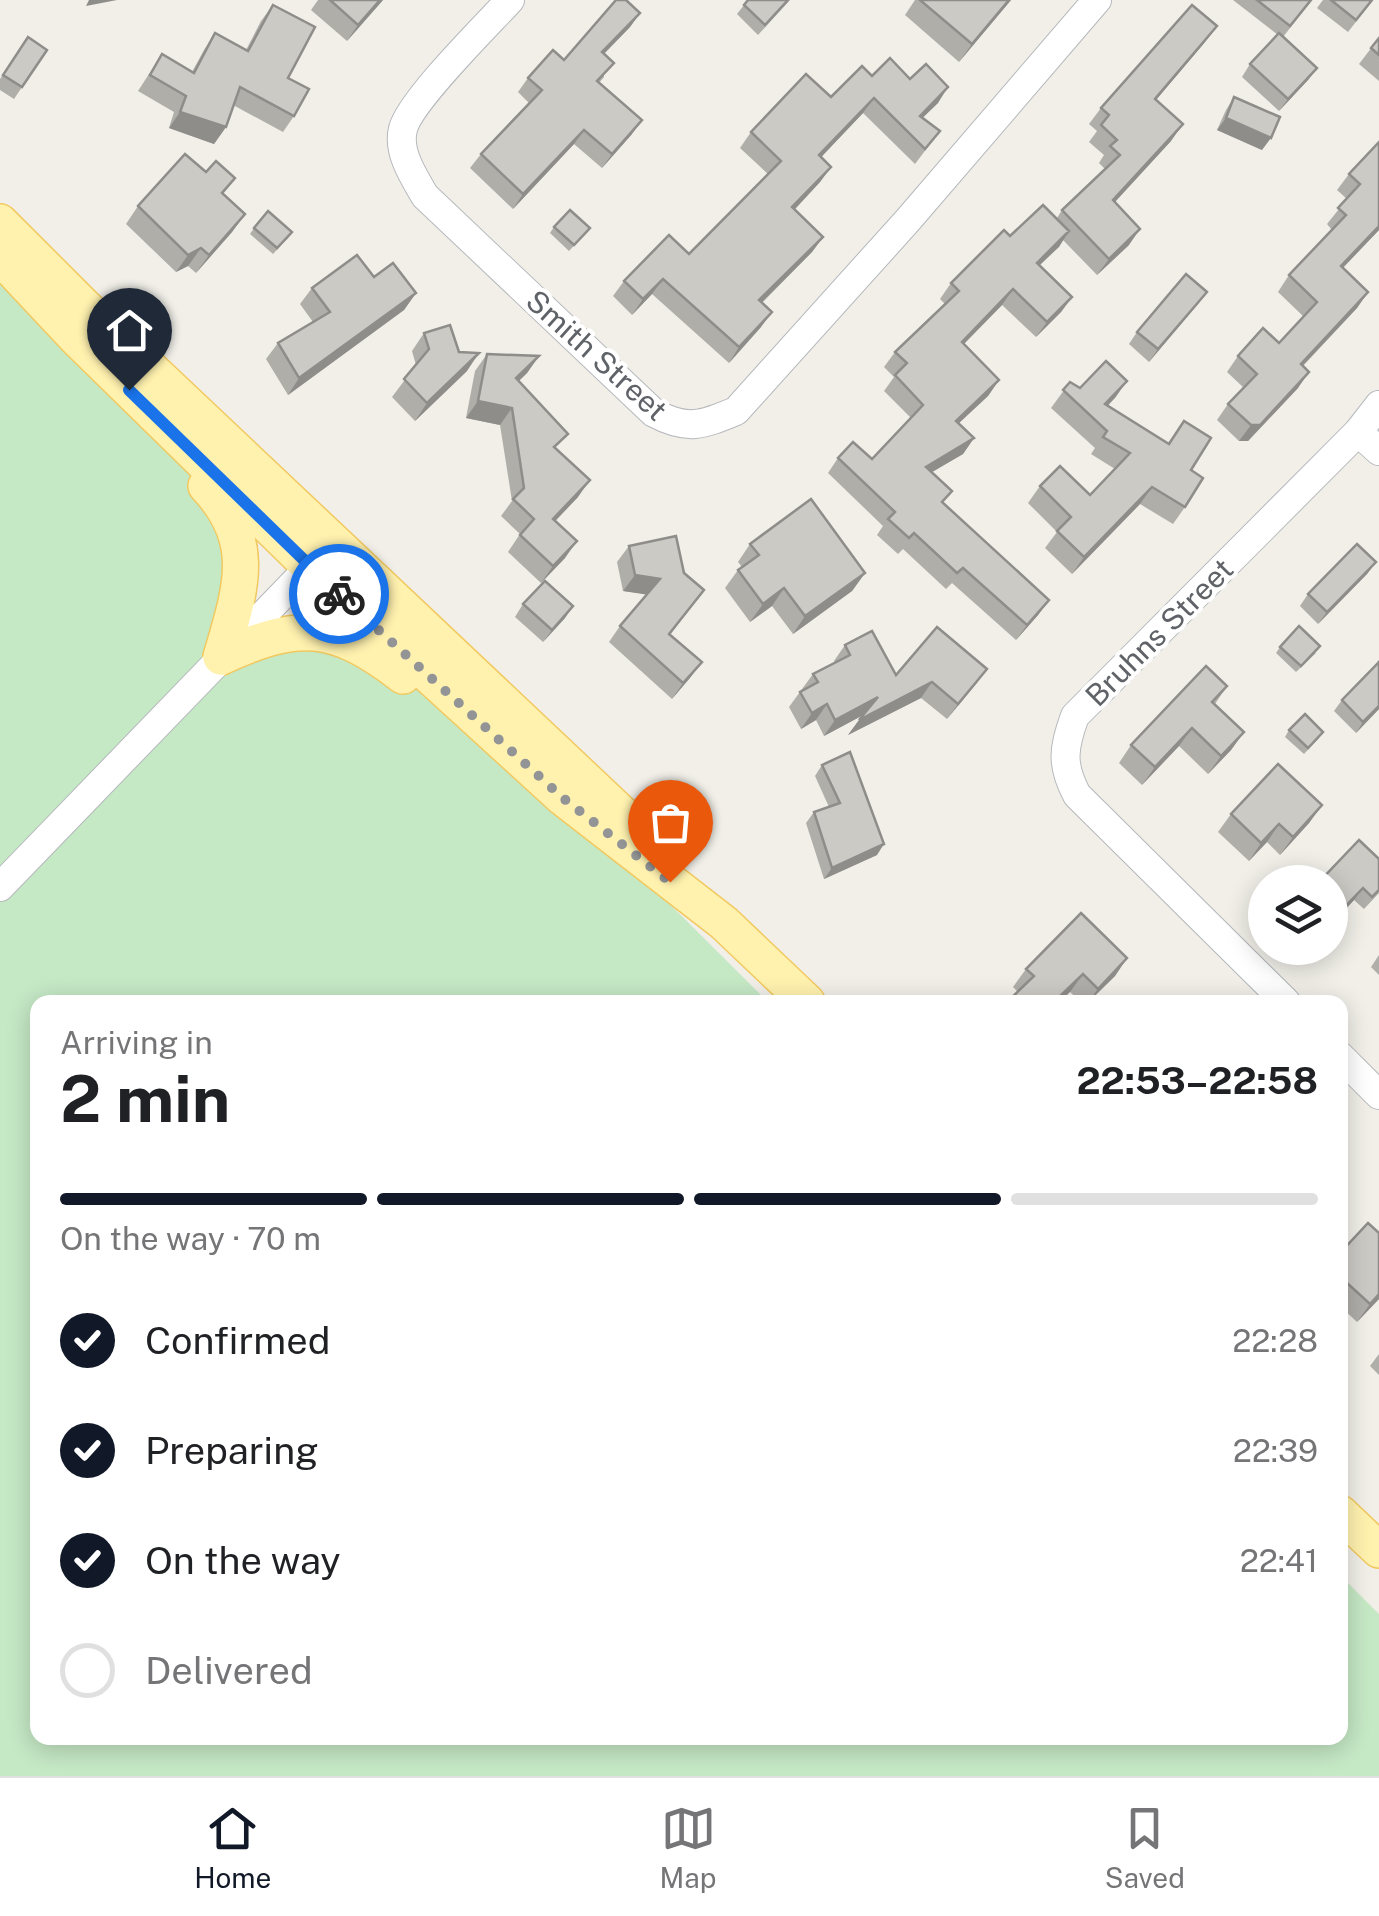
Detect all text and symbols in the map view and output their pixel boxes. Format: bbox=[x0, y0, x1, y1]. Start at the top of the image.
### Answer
street label: Smith Street bbox=[519, 282, 675, 428]
pin bbox=[87, 288, 172, 391]
icon: home bbox=[102, 303, 157, 358]
courier bbox=[289, 544, 389, 644]
street label: Bruhns Street bbox=[1078, 551, 1240, 713]
icon: bike bbox=[312, 567, 367, 622]
pin bbox=[628, 780, 713, 883]
icon: bag bbox=[643, 795, 698, 850]
map controls bbox=[1248, 865, 1348, 965]
button: layers bbox=[1248, 865, 1348, 965]
text: Arriving in bbox=[60, 1024, 213, 1061]
text: 22:53–22:58 bbox=[1076, 1058, 1318, 1103]
text: 2 min bbox=[60, 1060, 230, 1137]
text: On the way · 70 m bbox=[60, 1220, 321, 1257]
icon: check bbox=[60, 1313, 115, 1368]
text: Confirmed bbox=[145, 1318, 330, 1363]
text: 22:28 bbox=[1232, 1322, 1318, 1359]
icon: check bbox=[60, 1423, 115, 1478]
text: Preparing bbox=[145, 1428, 319, 1473]
text: 22:39 bbox=[1233, 1432, 1318, 1469]
icon: check bbox=[60, 1533, 115, 1588]
text: On the way bbox=[145, 1538, 341, 1583]
text: 22:41 bbox=[1240, 1542, 1318, 1579]
text: Delivered bbox=[145, 1648, 313, 1693]
tab: Home bbox=[194, 1801, 271, 1894]
tab: Map bbox=[660, 1801, 716, 1894]
tab: Saved bbox=[1105, 1801, 1185, 1894]

